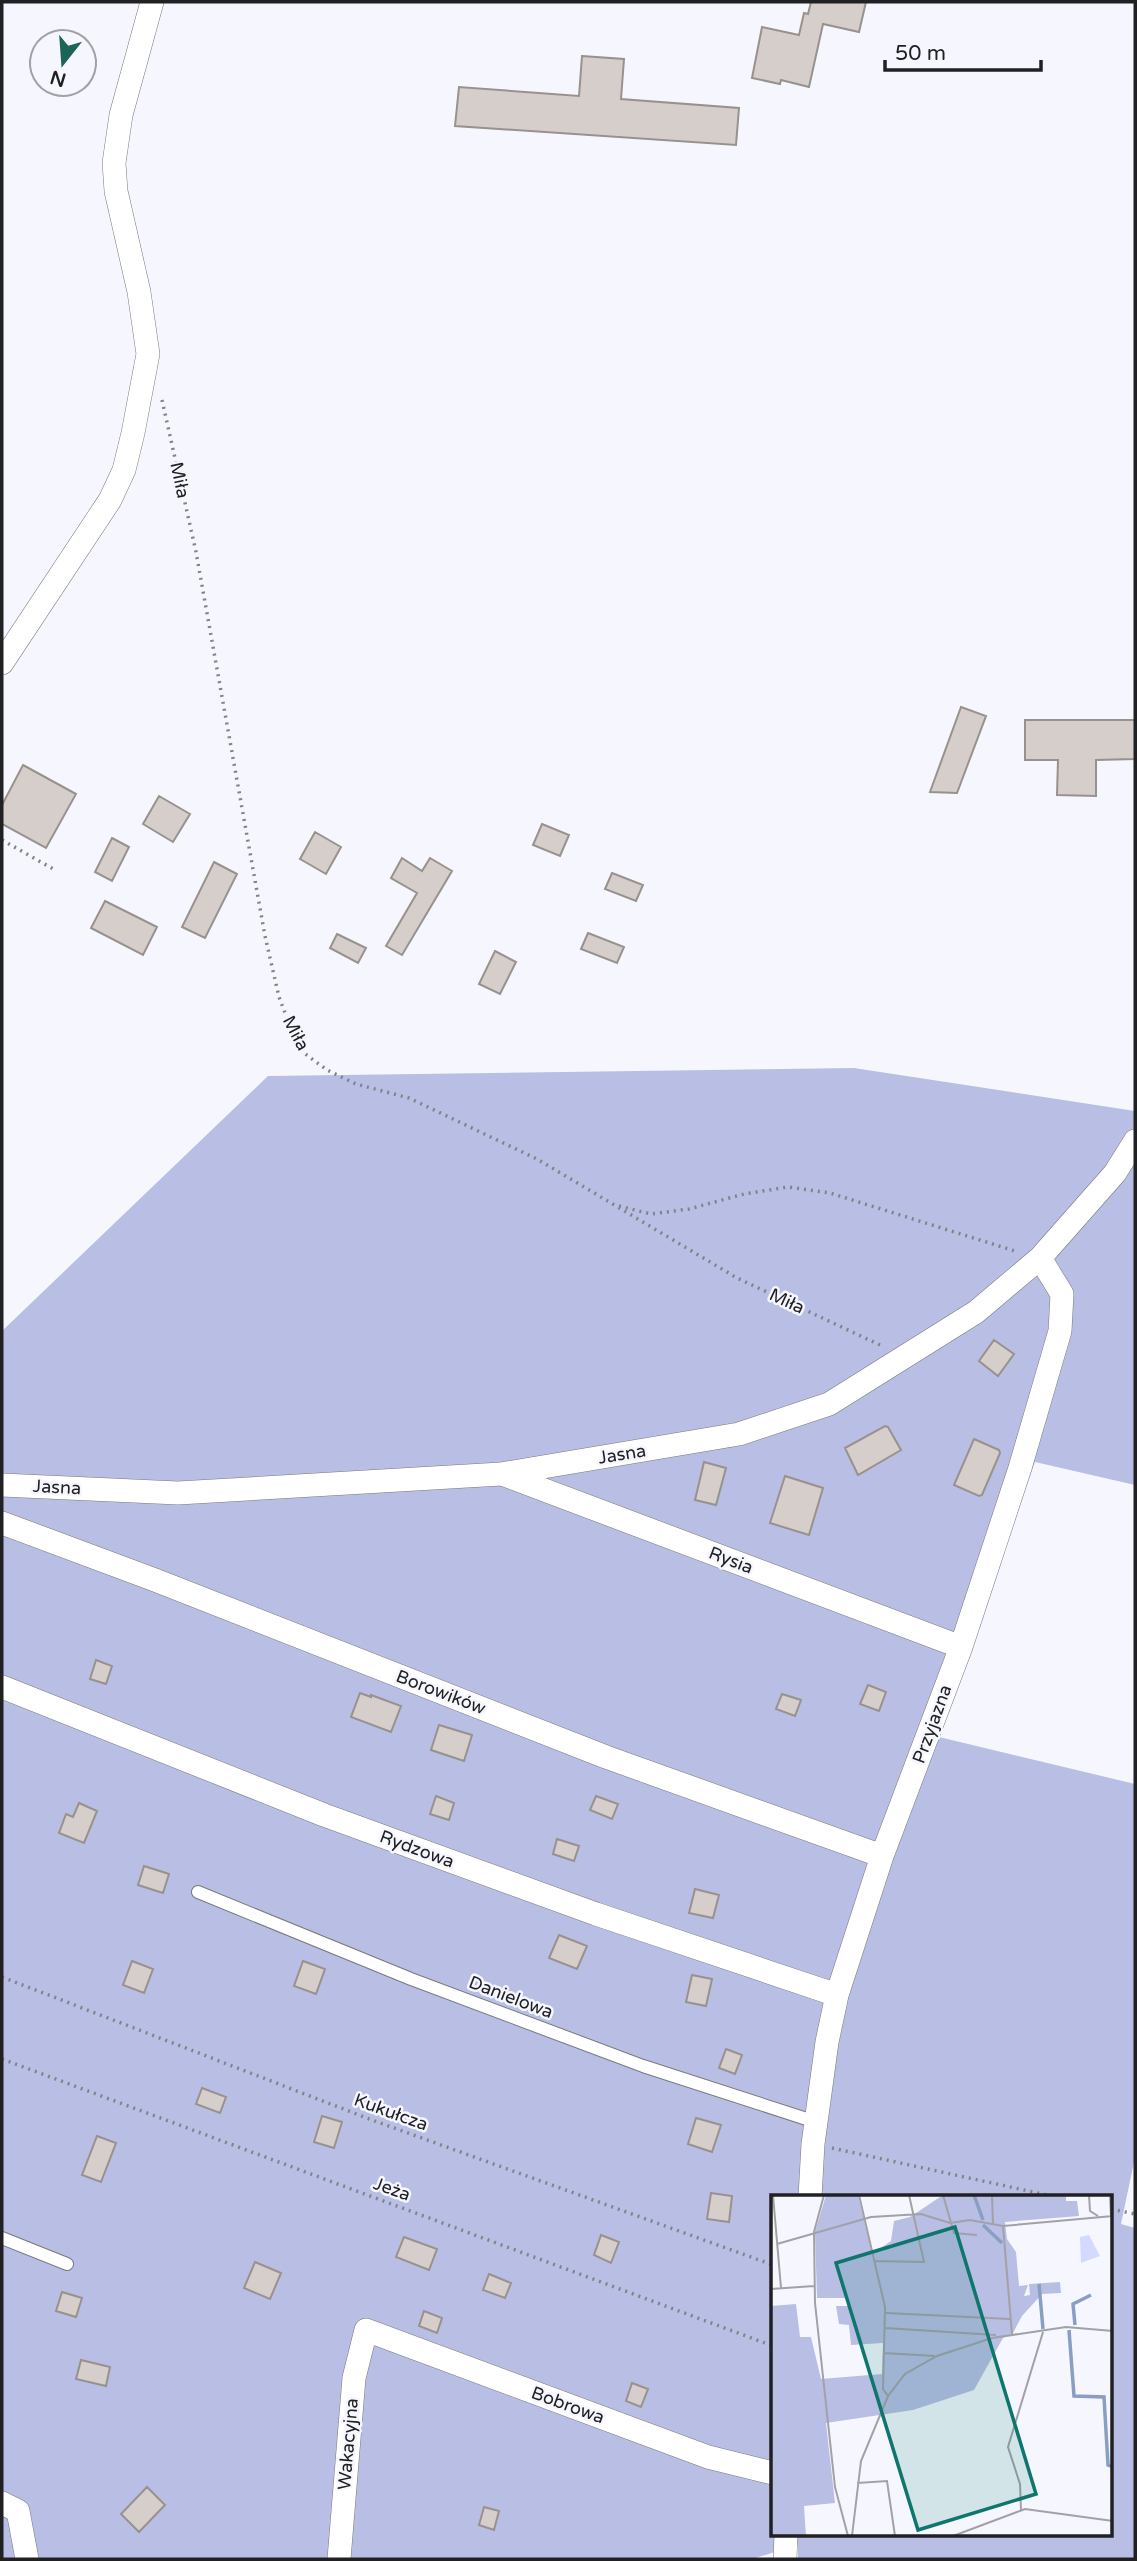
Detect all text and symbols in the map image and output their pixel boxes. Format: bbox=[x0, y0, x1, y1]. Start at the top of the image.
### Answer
north arrow bbox=[28, 28, 98, 98]
scale bar bbox=[885, 28, 1041, 72]
text: 50 m bbox=[895, 41, 946, 66]
text: N bbox=[48, 66, 69, 91]
street label: Miła bbox=[165, 460, 195, 500]
street label: Miła bbox=[278, 1012, 314, 1054]
street label: Miła bbox=[766, 1283, 808, 1319]
street label: Jasna bbox=[596, 1439, 648, 1469]
street label: Jasna bbox=[32, 1475, 82, 1499]
street label: Rysia bbox=[706, 1542, 756, 1578]
street label: Borowików bbox=[393, 1665, 489, 1719]
street label: Przyjazna bbox=[908, 1682, 956, 1766]
street label: Rydzowa bbox=[377, 1825, 457, 1873]
street label: Danielowa bbox=[466, 1971, 556, 2023]
street label: Kukułcza bbox=[351, 2088, 431, 2136]
street label: Jeża bbox=[371, 2172, 413, 2206]
inset map bbox=[771, 2195, 1112, 2536]
street label: Bobrowa bbox=[528, 2382, 608, 2428]
street label: Wakacyjna bbox=[333, 2397, 363, 2491]

